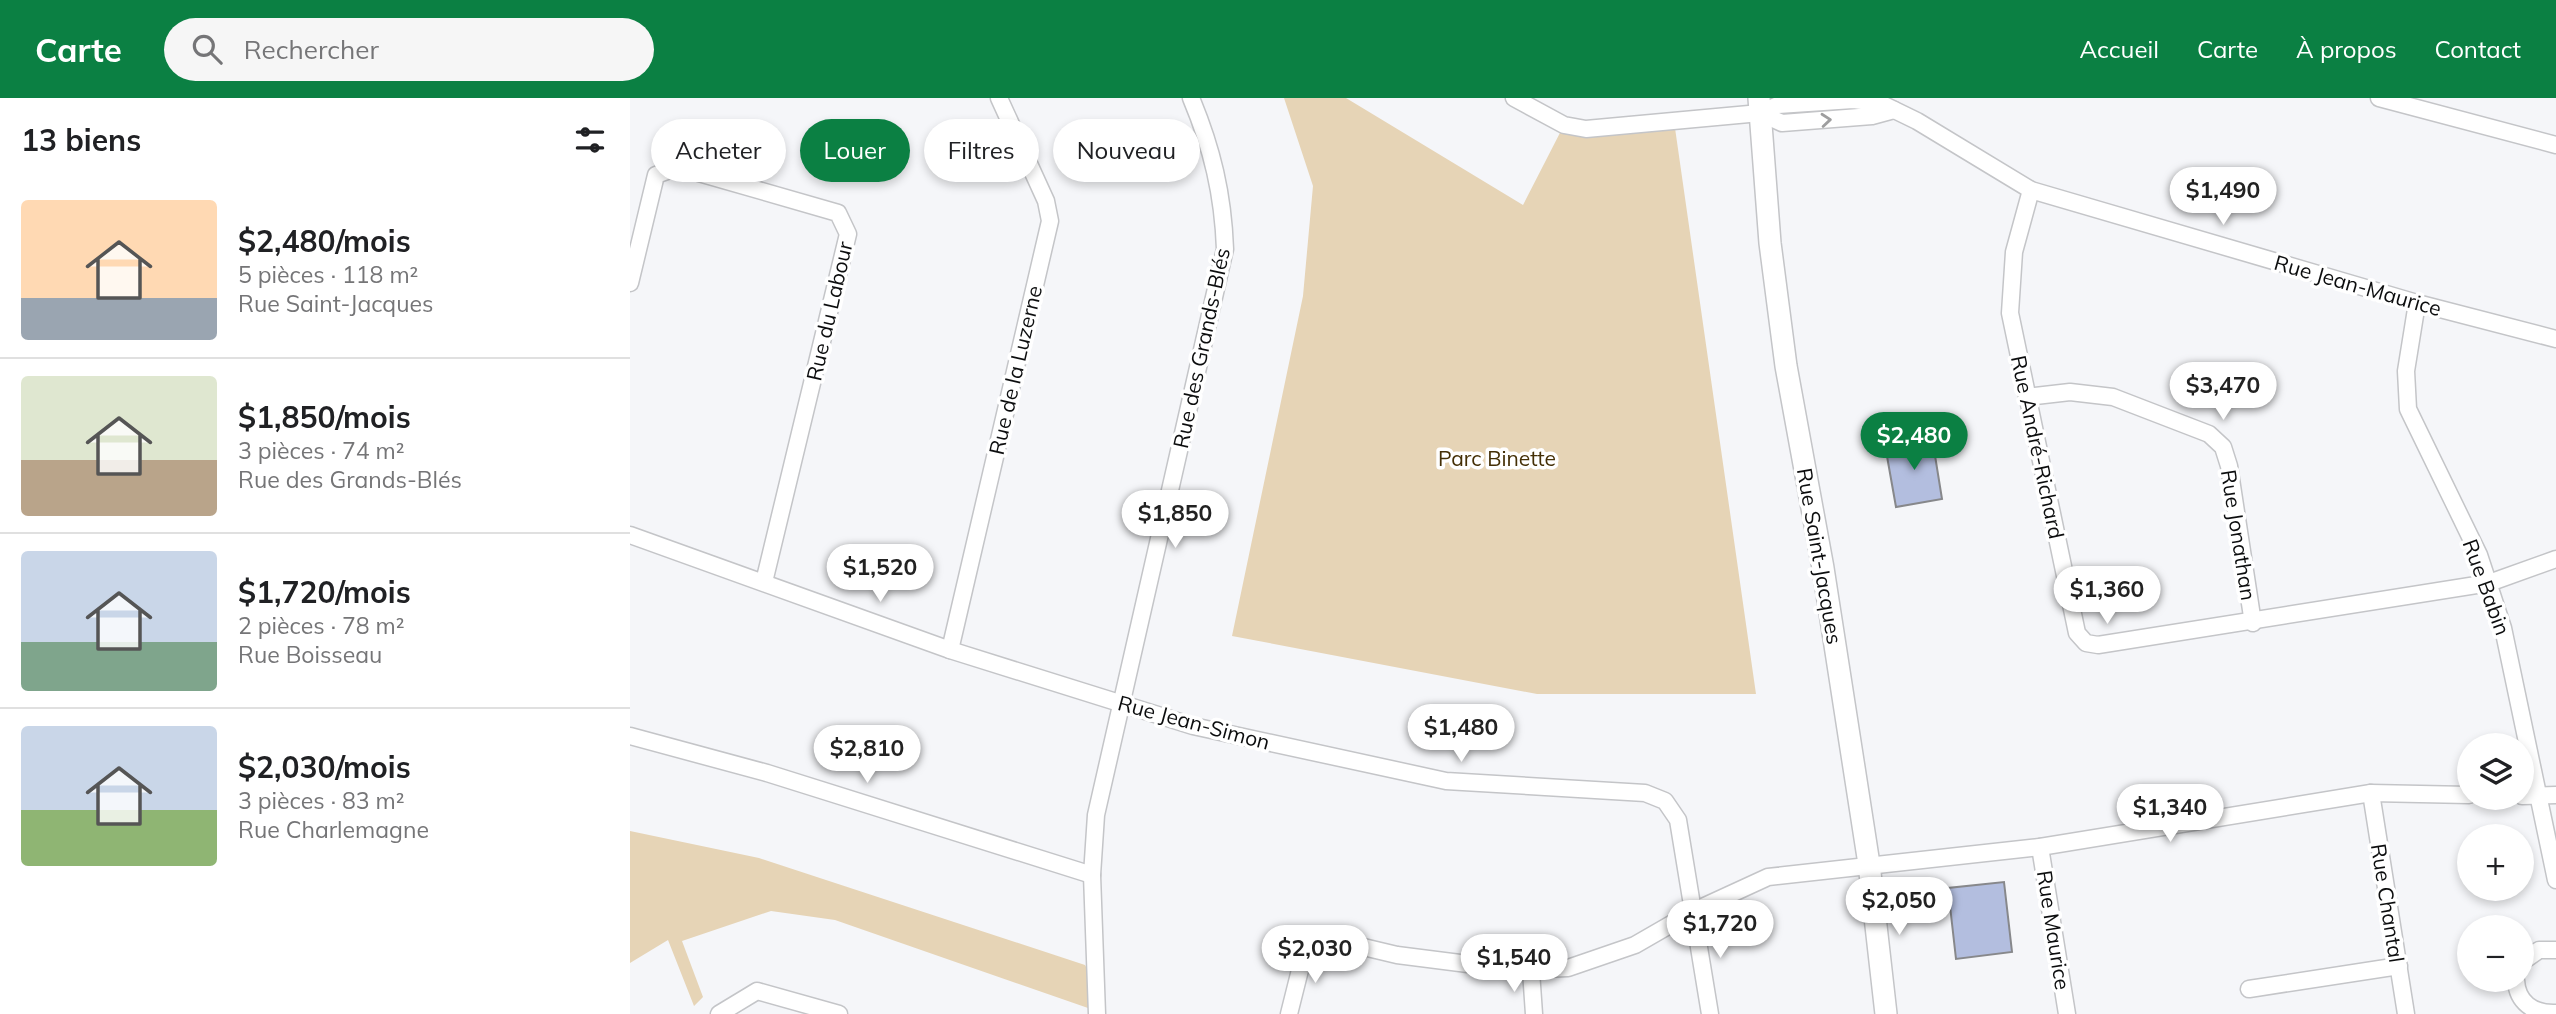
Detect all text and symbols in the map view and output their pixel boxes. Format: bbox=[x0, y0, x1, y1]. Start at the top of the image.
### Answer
search box bbox=[164, 18, 654, 81]
text: Carte bbox=[35, 29, 122, 70]
icon: search bbox=[188, 30, 226, 68]
text: Rechercher bbox=[244, 33, 379, 66]
text: Accueil bbox=[2080, 34, 2159, 64]
text: Carte bbox=[2197, 34, 2258, 64]
text: À propos bbox=[2296, 34, 2397, 64]
text: Contact bbox=[2435, 34, 2521, 64]
one-way arrow bbox=[1821, 113, 1832, 128]
chip: Acheter bbox=[651, 119, 786, 182]
chip: Louer bbox=[800, 119, 910, 182]
chip: Filtres bbox=[924, 119, 1039, 182]
chip: Nouveau bbox=[1053, 119, 1200, 182]
text: 13 biens bbox=[21, 121, 141, 159]
icon: filters bbox=[571, 121, 609, 159]
pin: $1,490 bbox=[2166, 167, 2280, 227]
text: $1,490 bbox=[2186, 175, 2260, 204]
text: $2,480/mois bbox=[238, 222, 411, 260]
icon: home bbox=[77, 228, 161, 312]
street label: Rue du Labour bbox=[800, 238, 858, 383]
street label: Rue des Grands-Blés bbox=[1167, 245, 1235, 451]
street label: Rue Jean-Maurice bbox=[2271, 249, 2445, 321]
text: 5 pièces · 118 m² bbox=[238, 260, 418, 289]
street label: Rue de la Luzerne bbox=[983, 283, 1047, 457]
text: Rue Saint-Jacques bbox=[238, 289, 433, 318]
street label: Rue André-Richard bbox=[2006, 353, 2070, 541]
pin: $3,470 bbox=[2166, 362, 2280, 422]
text: $3,470 bbox=[2186, 370, 2260, 399]
text: $1,850/mois bbox=[238, 398, 411, 436]
icon: home bbox=[77, 404, 161, 488]
pin: $2,480 bbox=[1857, 412, 1971, 472]
text: $2,480 bbox=[1877, 420, 1951, 449]
text: 3 pièces · 74 m² bbox=[238, 436, 405, 465]
park label: Parc Binette bbox=[1438, 445, 1556, 471]
text: Rue des Grands-Blés bbox=[238, 465, 462, 494]
street label: Rue Saint-Jacques bbox=[1792, 466, 1848, 646]
street label: Rue Jonathan bbox=[2216, 468, 2262, 602]
pin: $1,850 bbox=[1118, 490, 1232, 550]
text: $1,850 bbox=[1138, 498, 1212, 527]
street label: Rue Babin bbox=[2458, 535, 2516, 639]
pin: $1,520 bbox=[823, 545, 937, 604]
text: $1,520 bbox=[843, 552, 917, 581]
pin: $1,360 bbox=[2050, 566, 2164, 626]
text: $1,720/mois bbox=[238, 573, 411, 611]
text: $1,360 bbox=[2070, 574, 2144, 603]
icon: home bbox=[77, 579, 161, 663]
text: 2 pièces · 78 m² bbox=[238, 611, 405, 640]
text: Rue Boisseau bbox=[238, 640, 382, 669]
street label: Rue Jean-Simon bbox=[1115, 689, 1273, 755]
pin: $1,480 bbox=[1404, 704, 1518, 764]
text: $1,480 bbox=[1424, 712, 1498, 741]
pin: $2,810 bbox=[810, 726, 924, 785]
text: $2,810 bbox=[830, 733, 904, 762]
map controls bbox=[2457, 733, 2534, 992]
button: layers bbox=[2457, 733, 2534, 810]
text: $2,030/mois bbox=[238, 748, 411, 786]
icon: home bbox=[77, 754, 161, 838]
pin: $1,340 bbox=[2113, 784, 2227, 844]
text: 3 pièces · 83 m² bbox=[238, 786, 405, 815]
text: $1,340 bbox=[2133, 792, 2207, 821]
text: Rue Charlemagne bbox=[238, 815, 429, 844]
button: + bbox=[2457, 824, 2534, 901]
street label: Rue Chantal bbox=[2366, 842, 2410, 964]
street label: Rue Maurice bbox=[2032, 868, 2076, 992]
pin: $2,050 bbox=[1842, 878, 1956, 937]
text: $2,050 bbox=[1862, 885, 1936, 914]
pin: $1,720 bbox=[1663, 900, 1777, 960]
text: $1,720 bbox=[1683, 908, 1757, 937]
button: − bbox=[2457, 915, 2534, 992]
pin: $2,030 bbox=[1258, 926, 1372, 985]
text: $2,030 bbox=[1278, 933, 1352, 962]
pin: $1,540 bbox=[1457, 934, 1571, 994]
text: $1,540 bbox=[1477, 942, 1551, 971]

